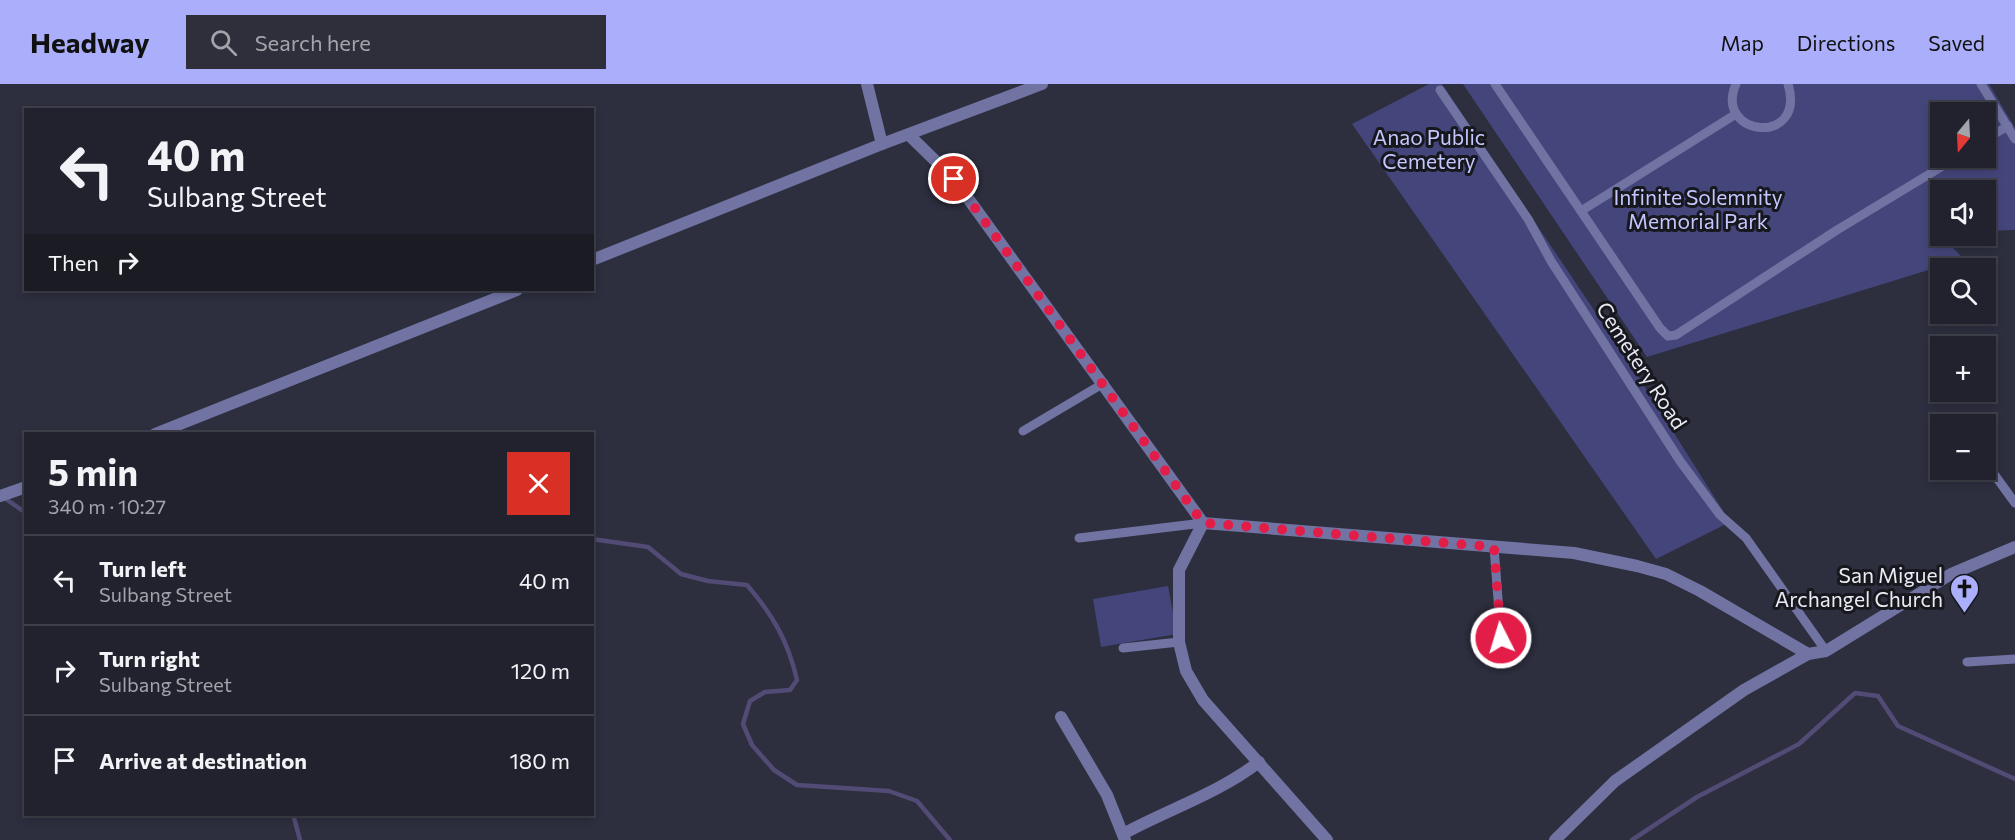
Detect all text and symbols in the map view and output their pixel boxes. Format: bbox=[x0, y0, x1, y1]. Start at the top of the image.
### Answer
search box bbox=[186, 15, 606, 69]
text: Headway bbox=[30, 25, 150, 59]
icon: search bbox=[207, 26, 240, 59]
text: Search here bbox=[255, 29, 371, 56]
text: Map bbox=[1721, 30, 1764, 55]
text: Directions bbox=[1797, 30, 1895, 55]
text: Saved bbox=[1928, 30, 1985, 55]
north arrow bbox=[1930, 102, 1996, 168]
map controls bbox=[1930, 102, 1996, 480]
park label: Anao Public Cemetery bbox=[1373, 124, 1485, 173]
text: 40 m bbox=[147, 128, 245, 180]
icon: left bbox=[48, 132, 126, 210]
pin bbox=[928, 153, 979, 204]
icon: arrive bbox=[937, 162, 970, 195]
text: Sulbang Street bbox=[147, 180, 326, 213]
button: sound bbox=[1930, 180, 1996, 246]
park label: Infinite Solemnity Memorial Park bbox=[1613, 184, 1783, 233]
icon: right bbox=[111, 246, 144, 279]
text: Then bbox=[48, 249, 99, 276]
button: search bbox=[1930, 258, 1996, 324]
street label: Cemetery Road bbox=[1592, 297, 1693, 433]
button: + bbox=[1930, 336, 1996, 402]
button: − bbox=[1930, 414, 1996, 480]
text: 5 min bbox=[48, 449, 138, 493]
button: close bbox=[507, 452, 570, 515]
text: 340 m · 10:27 bbox=[48, 494, 166, 518]
text: Turn left bbox=[99, 555, 186, 582]
place label: San Miguel Archangel Church bbox=[1775, 562, 1943, 611]
icon: left bbox=[48, 564, 81, 597]
text: 40 m bbox=[519, 567, 570, 594]
church icon: San Miguel Archangel Church bbox=[1948, 572, 1980, 614]
text: Sulbang Street bbox=[99, 582, 232, 606]
position arrow bbox=[1469, 606, 1533, 670]
text: Turn right bbox=[99, 645, 200, 672]
icon: right bbox=[48, 654, 81, 687]
text: 120 m bbox=[511, 657, 570, 684]
text: Sulbang Street bbox=[99, 672, 232, 696]
icon: arrive bbox=[48, 744, 81, 777]
text: Arrive at destination bbox=[99, 747, 307, 774]
text: 180 m bbox=[509, 747, 570, 774]

